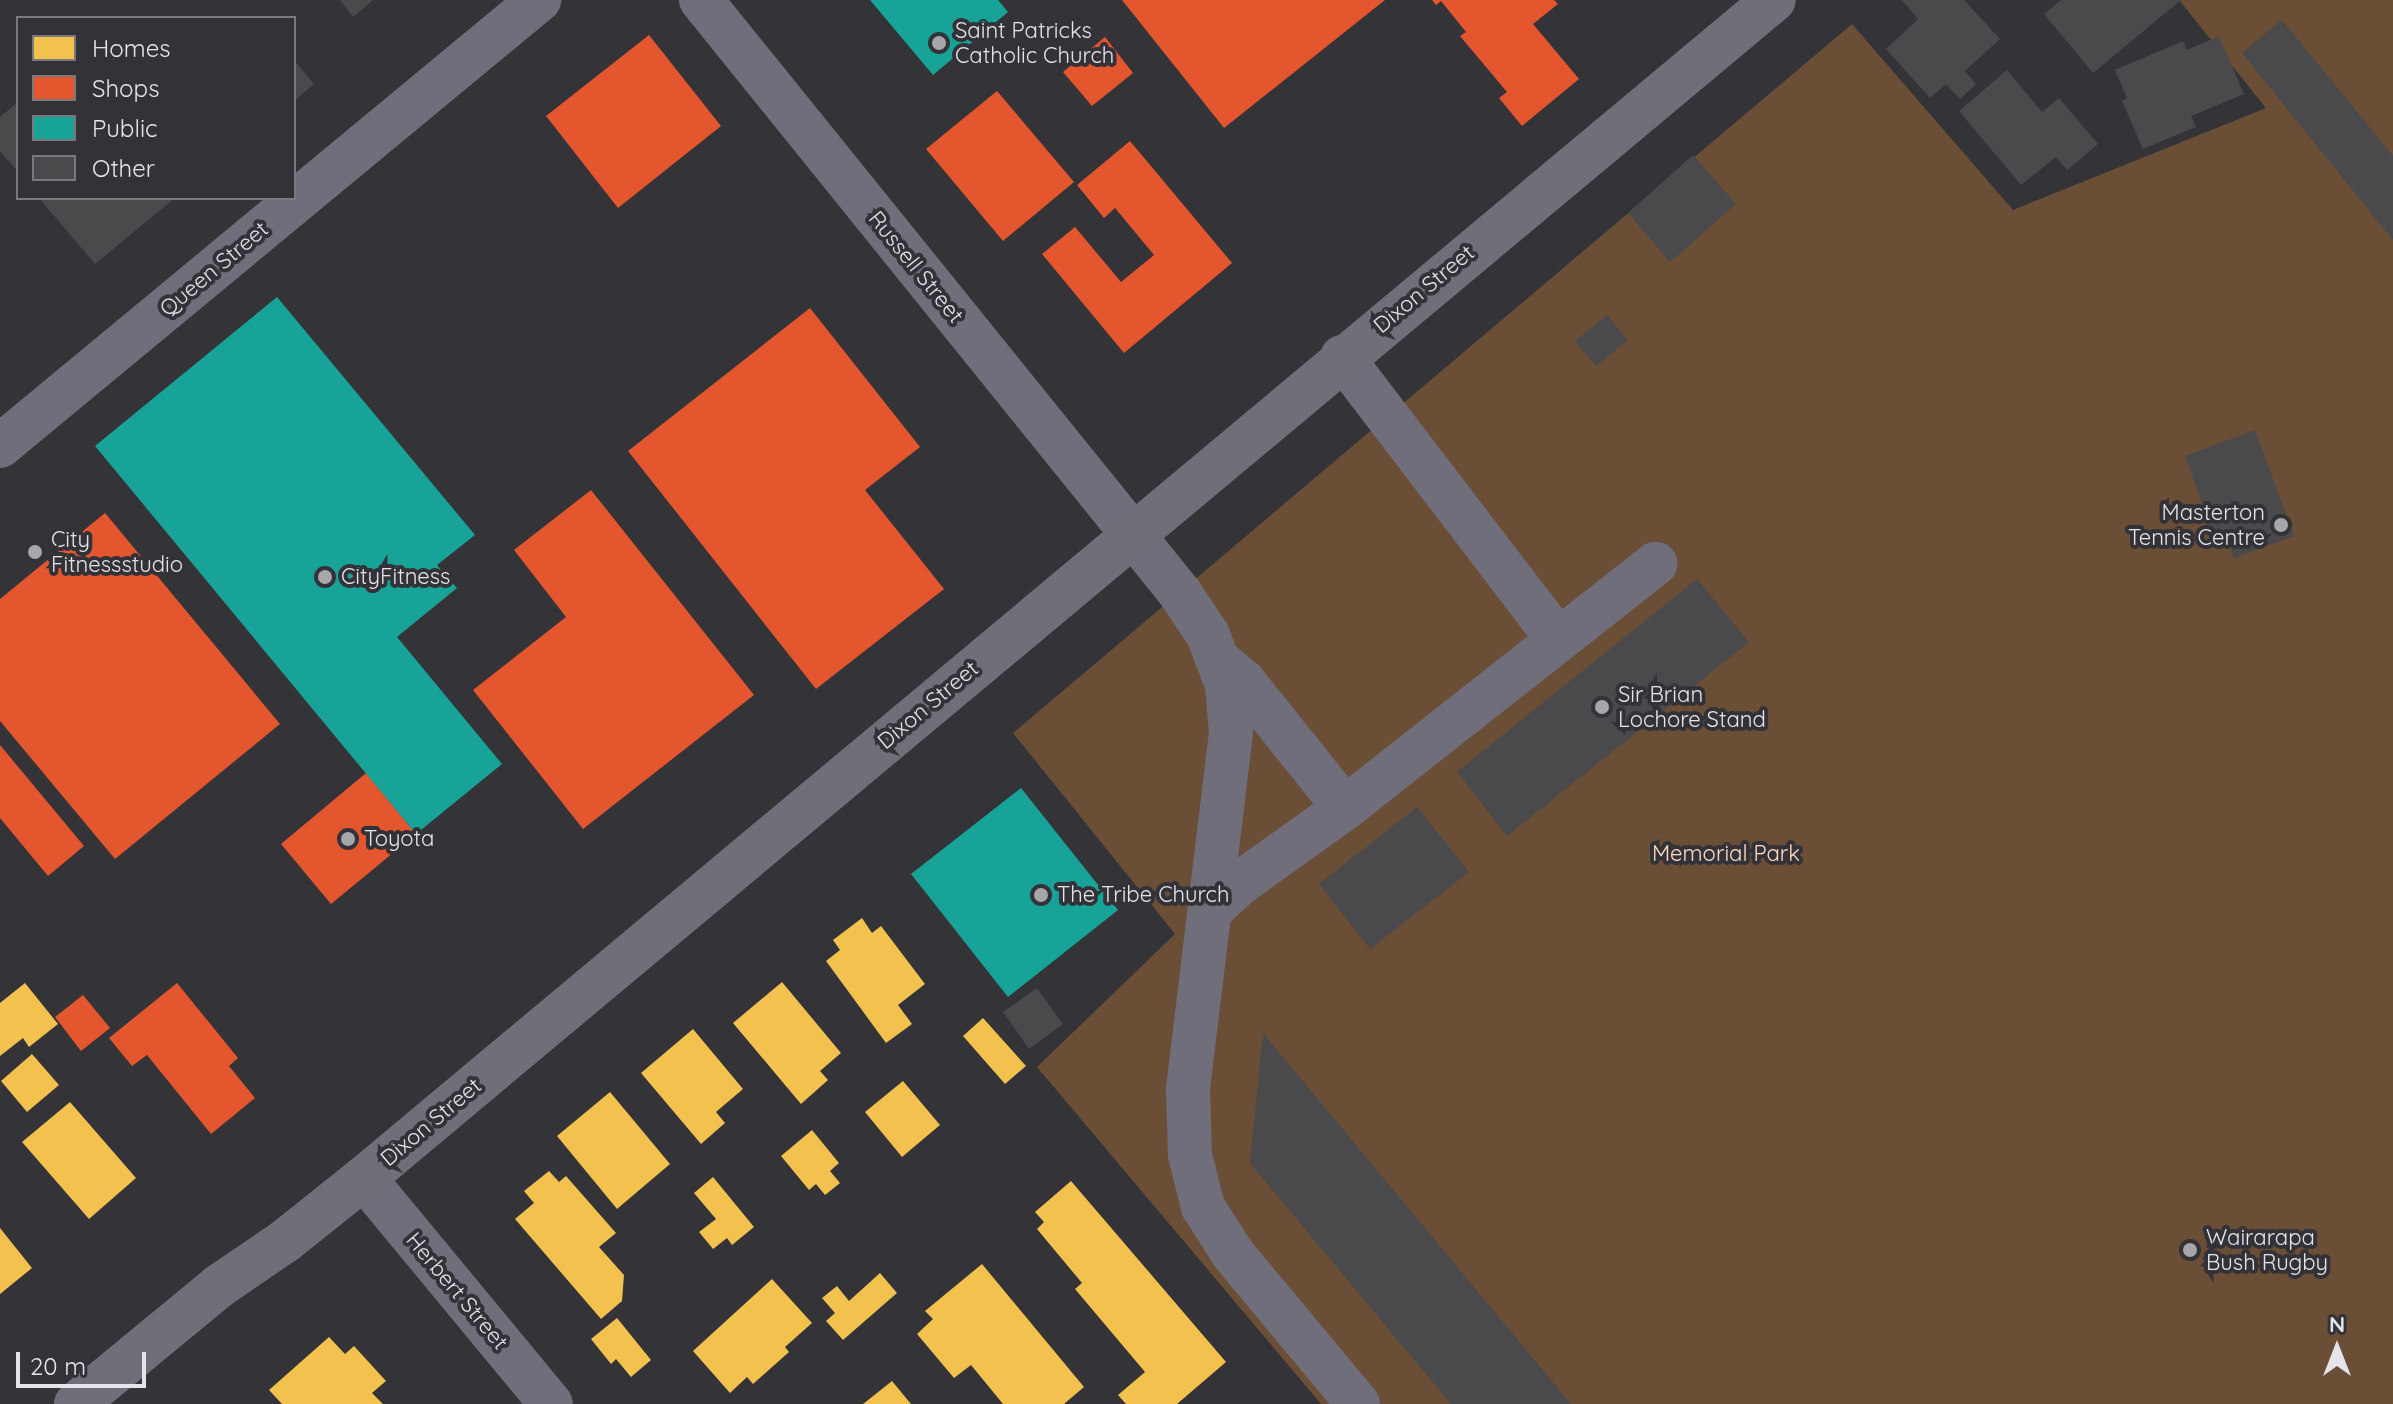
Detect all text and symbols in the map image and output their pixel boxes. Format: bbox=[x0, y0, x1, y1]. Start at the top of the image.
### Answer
legend bbox=[16, 16, 296, 200]
place label: Saint Patricks Catholic Church bbox=[955, 17, 1114, 68]
text: Homes bbox=[92, 33, 170, 63]
marker: Saint Patricks Catholic Church bbox=[930, 34, 948, 52]
text: Shops bbox=[92, 73, 159, 103]
text: Public bbox=[92, 113, 157, 143]
text: Other bbox=[92, 153, 155, 183]
street label: Russell Street bbox=[863, 206, 969, 328]
street label: Queen Street bbox=[154, 216, 274, 322]
street label: Dixon Street bbox=[1368, 239, 1480, 339]
place label: Masterton Tennis Centre bbox=[2128, 499, 2265, 550]
marker: Masterton Tennis Centre bbox=[2272, 516, 2290, 534]
place label: City Fitnessstudio bbox=[51, 526, 183, 578]
marker: City Fitnessstudio bbox=[26, 543, 44, 561]
place label: CityFitness bbox=[341, 564, 450, 590]
marker: CityFitness bbox=[316, 568, 334, 586]
street label: Dixon Street bbox=[872, 655, 984, 755]
place label: Sir Brian Lochore Stand bbox=[1618, 681, 1766, 732]
marker: Sir Brian Lochore Stand bbox=[1593, 698, 1611, 716]
place label: Toyota bbox=[364, 826, 434, 852]
marker: Toyota bbox=[339, 830, 357, 848]
park label: Memorial Park bbox=[1652, 841, 1800, 867]
place label: The Tribe Church bbox=[1057, 882, 1229, 908]
marker: The Tribe Church bbox=[1032, 886, 1050, 904]
street label: Dixon Street bbox=[375, 1072, 487, 1172]
place label: Wairarapa Bush Rugby bbox=[2206, 1224, 2328, 1276]
street label: Herbert Street bbox=[400, 1227, 514, 1355]
marker: Wairarapa Bush Rugby bbox=[2181, 1241, 2199, 1259]
north arrow bbox=[2297, 1308, 2377, 1388]
text: N bbox=[2329, 1310, 2345, 1338]
scale bar bbox=[20, 1336, 150, 1386]
text: 20 m bbox=[30, 1351, 86, 1381]

